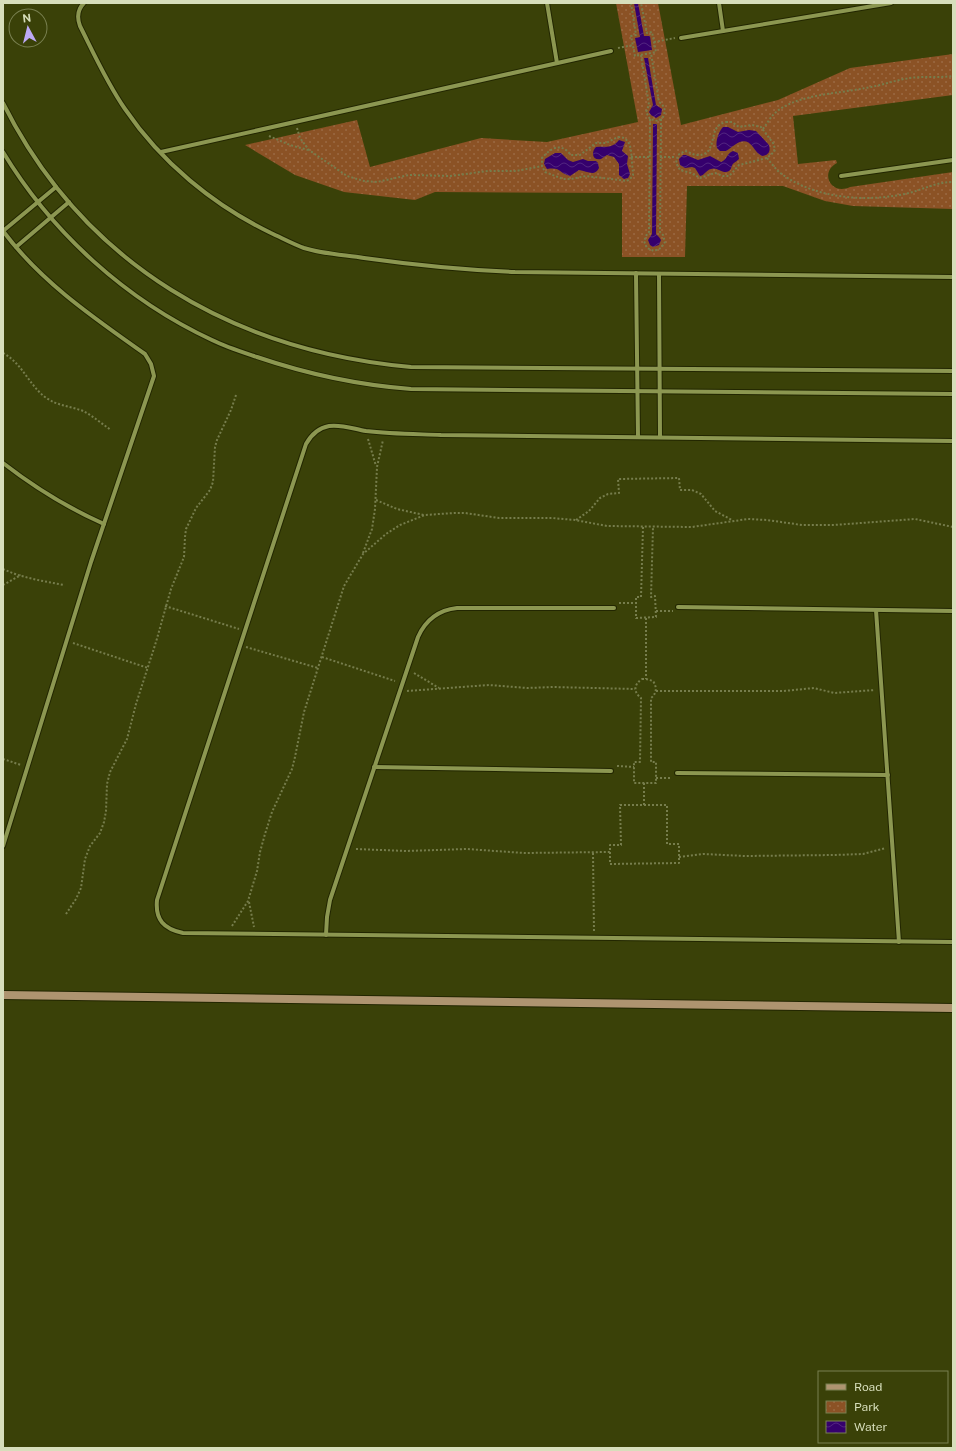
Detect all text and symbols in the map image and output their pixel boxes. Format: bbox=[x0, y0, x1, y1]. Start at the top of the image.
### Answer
north arrow bbox=[8, 8, 48, 48]
text: N bbox=[22, 12, 32, 25]
legend bbox=[818, 1371, 948, 1443]
text: Road bbox=[854, 1380, 882, 1394]
text: Park bbox=[854, 1400, 880, 1414]
text: Water bbox=[854, 1420, 888, 1434]

